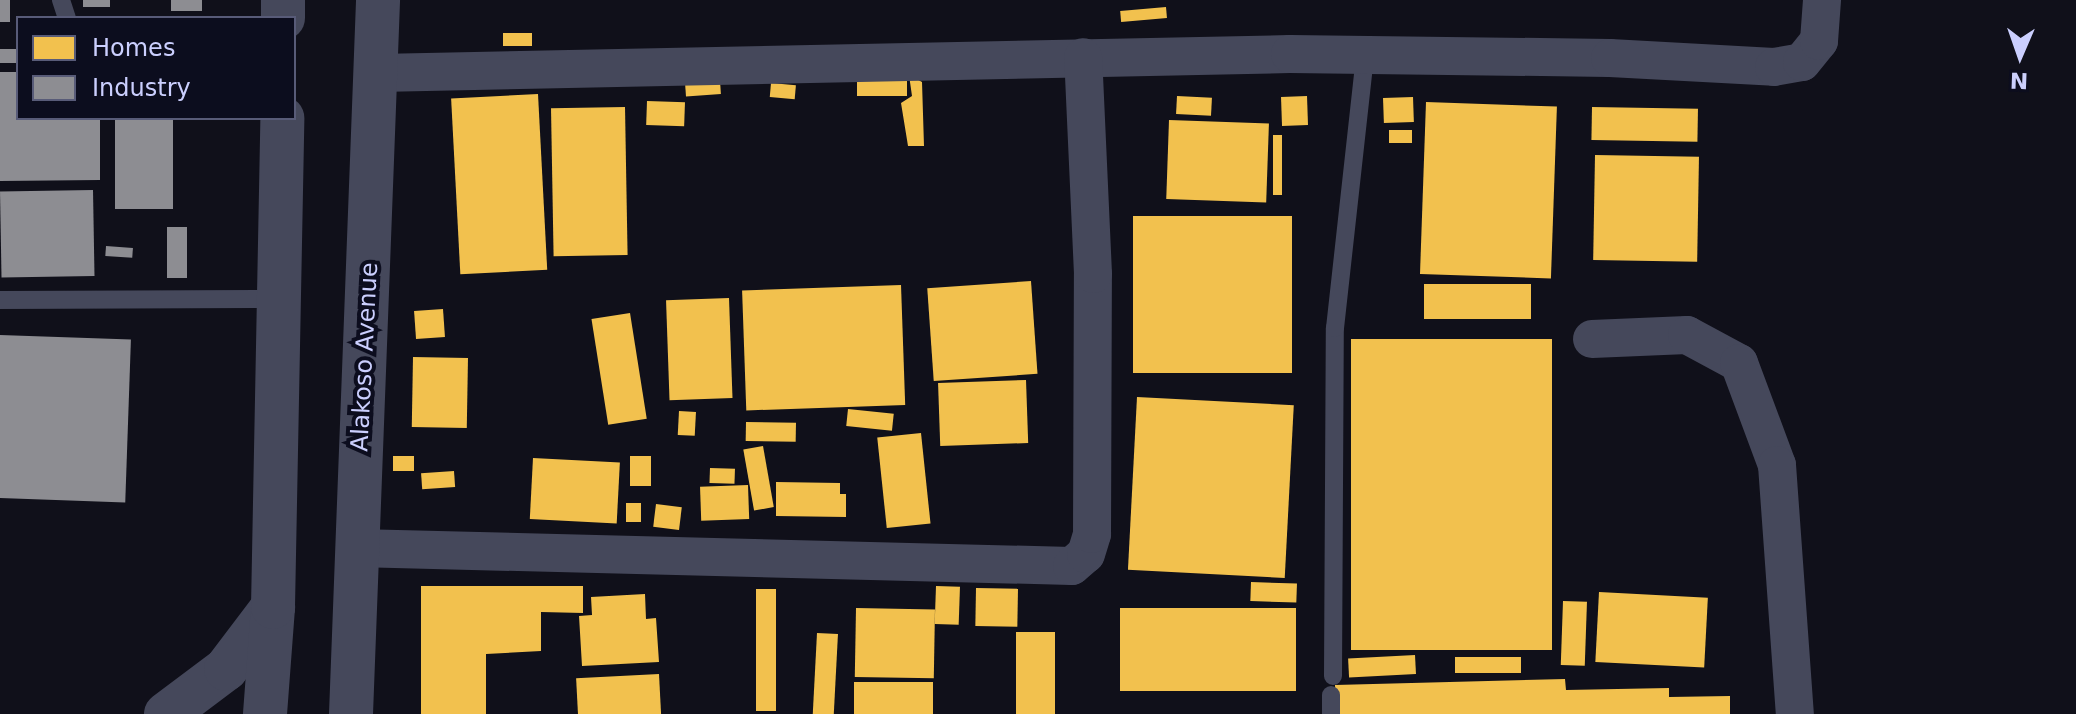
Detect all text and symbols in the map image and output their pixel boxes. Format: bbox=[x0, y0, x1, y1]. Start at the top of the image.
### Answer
legend bbox=[16, 16, 296, 120]
north arrow bbox=[1980, 16, 2060, 96]
text: Homes bbox=[92, 34, 175, 62]
text: N bbox=[2010, 68, 2029, 93]
text: Industry bbox=[92, 74, 191, 102]
street label: Alakoso Avenue bbox=[346, 262, 384, 452]

